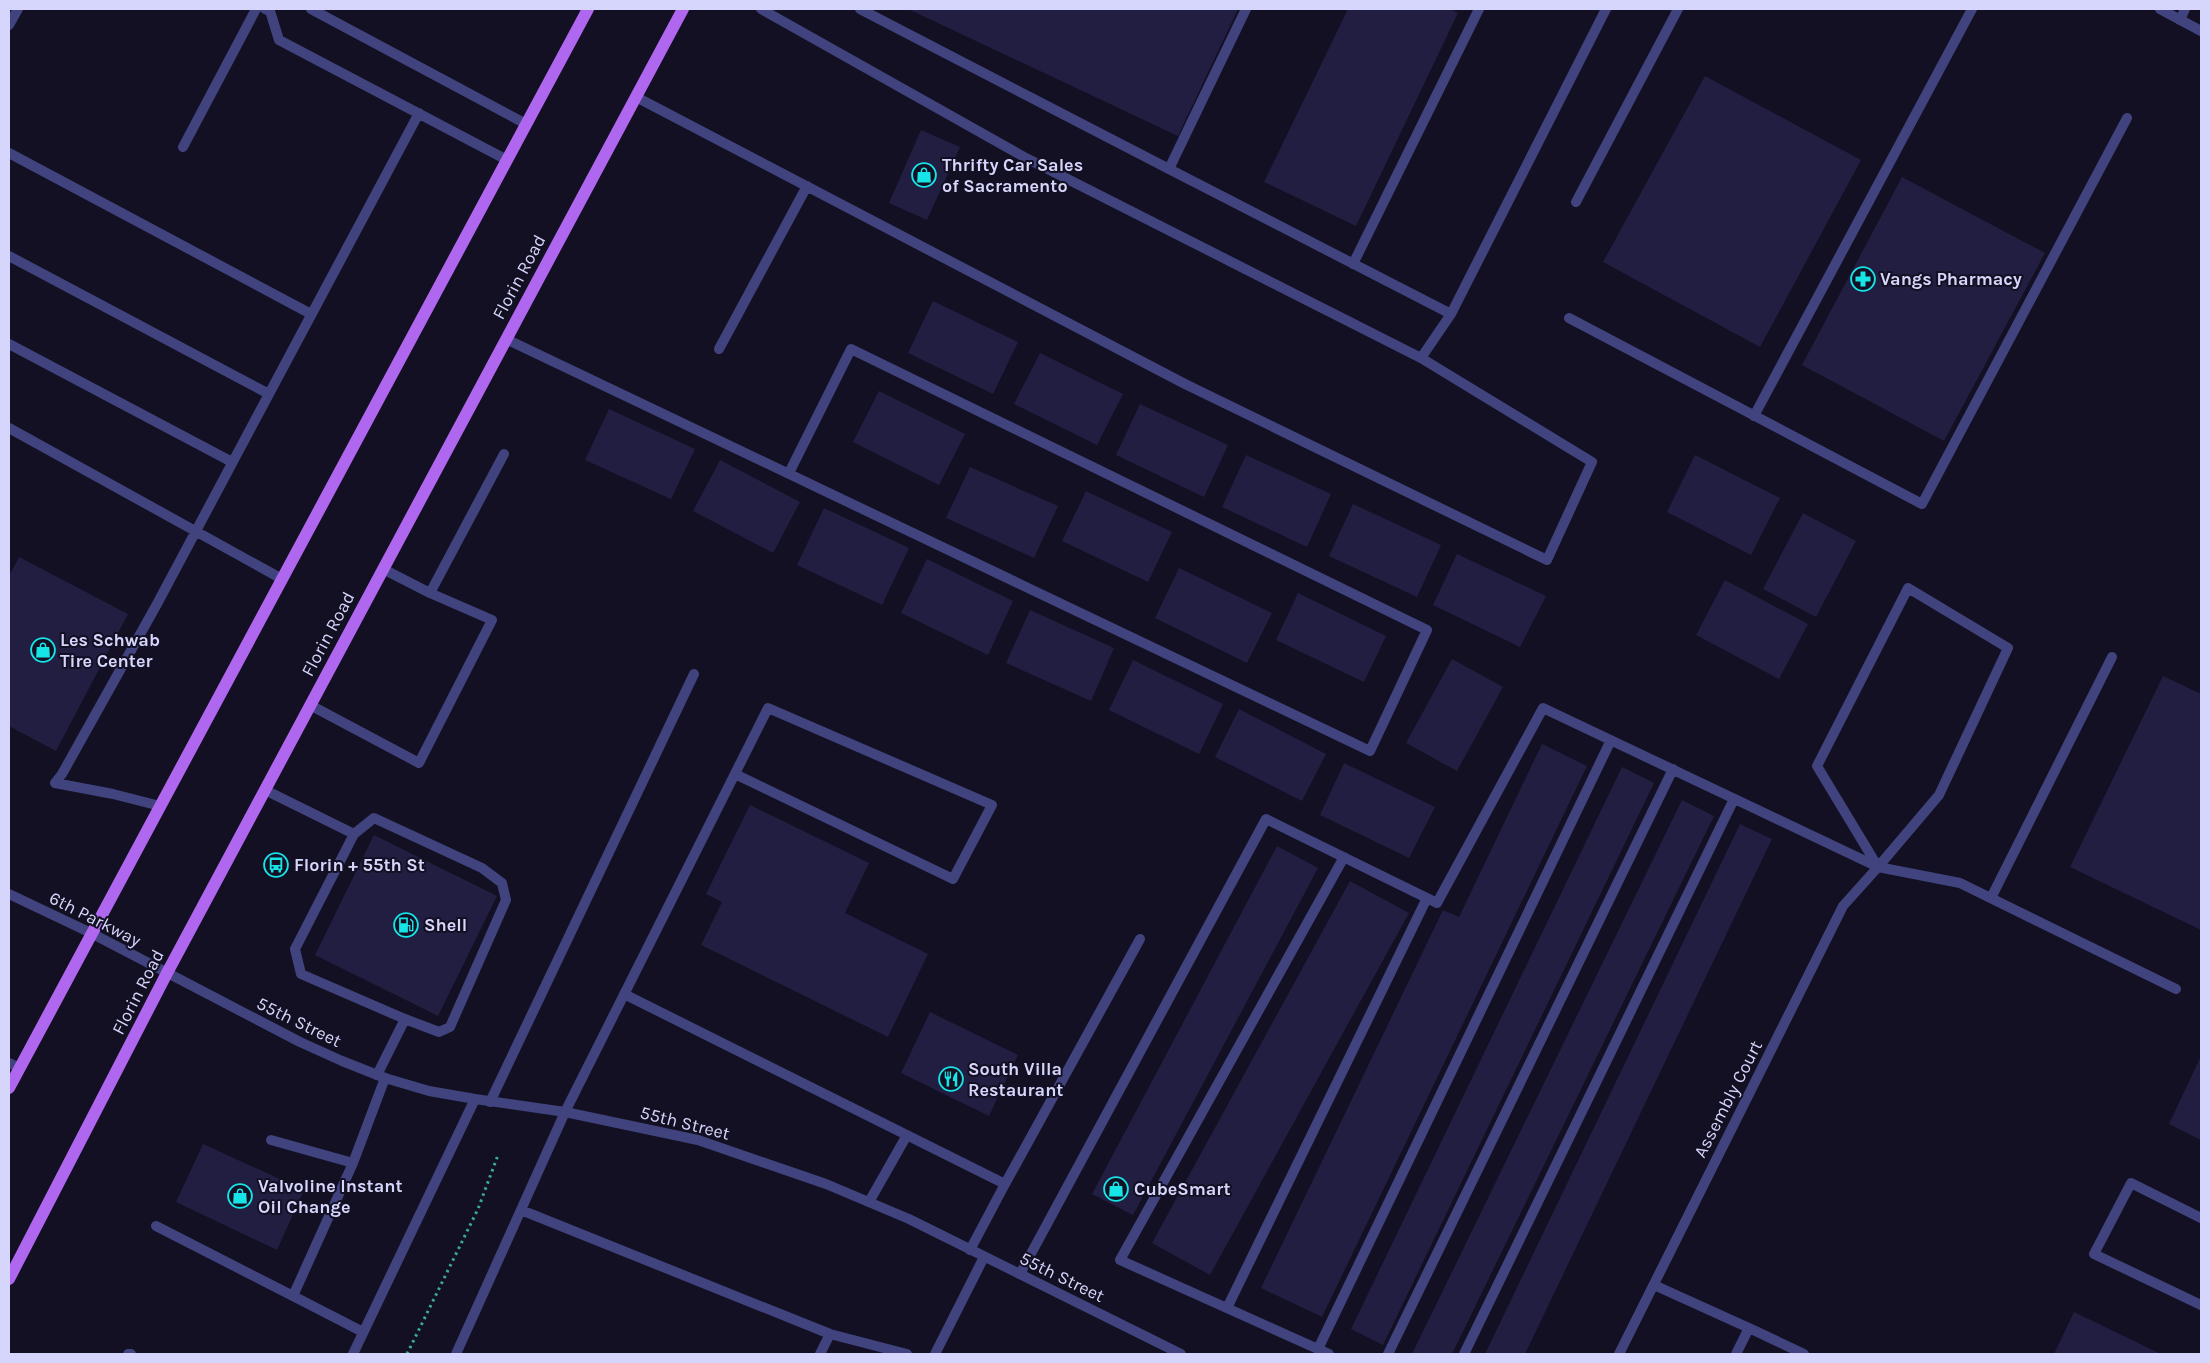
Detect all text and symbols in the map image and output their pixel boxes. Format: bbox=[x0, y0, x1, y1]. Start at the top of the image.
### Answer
place label: Thrifty Car Sales of Sacramento bbox=[942, 154, 1083, 197]
shop icon: Thrifty Car Sales of Sacramento bbox=[911, 162, 937, 188]
street label: Florin Road bbox=[488, 231, 550, 323]
pharmacy icon: Vangs Pharmacy bbox=[1850, 266, 1876, 292]
place label: Vangs Pharmacy bbox=[1880, 268, 2022, 290]
street label: Florin Road bbox=[297, 588, 359, 680]
place label: Les Schwab Tire Center bbox=[60, 629, 160, 672]
shop icon: Les Schwab Tire Center bbox=[30, 637, 56, 663]
bus stop icon: Florin + 55th St bbox=[263, 852, 289, 878]
place label: Florin + 55th St bbox=[294, 854, 425, 876]
street label: 6th Parkway bbox=[45, 886, 145, 952]
fuel station icon: Shell bbox=[393, 912, 419, 938]
place label: Shell bbox=[424, 914, 467, 936]
street label: Florin Road bbox=[107, 946, 169, 1038]
street label: 55th Street bbox=[253, 992, 345, 1052]
street label: Assembly Court bbox=[1689, 1036, 1767, 1161]
place label: South Villa Restaurant bbox=[968, 1058, 1063, 1101]
restaurant icon: South Villa Restaurant bbox=[938, 1066, 964, 1092]
street label: 55th Street bbox=[638, 1101, 732, 1145]
place label: Valvoline Instant Oil Change bbox=[258, 1175, 403, 1218]
shop icon: CubeSmart bbox=[1103, 1176, 1129, 1202]
place label: CubeSmart bbox=[1134, 1178, 1231, 1200]
shop icon: Valvoline Instant Oil Change bbox=[227, 1183, 253, 1209]
street label: 55th Street bbox=[1016, 1247, 1108, 1307]

